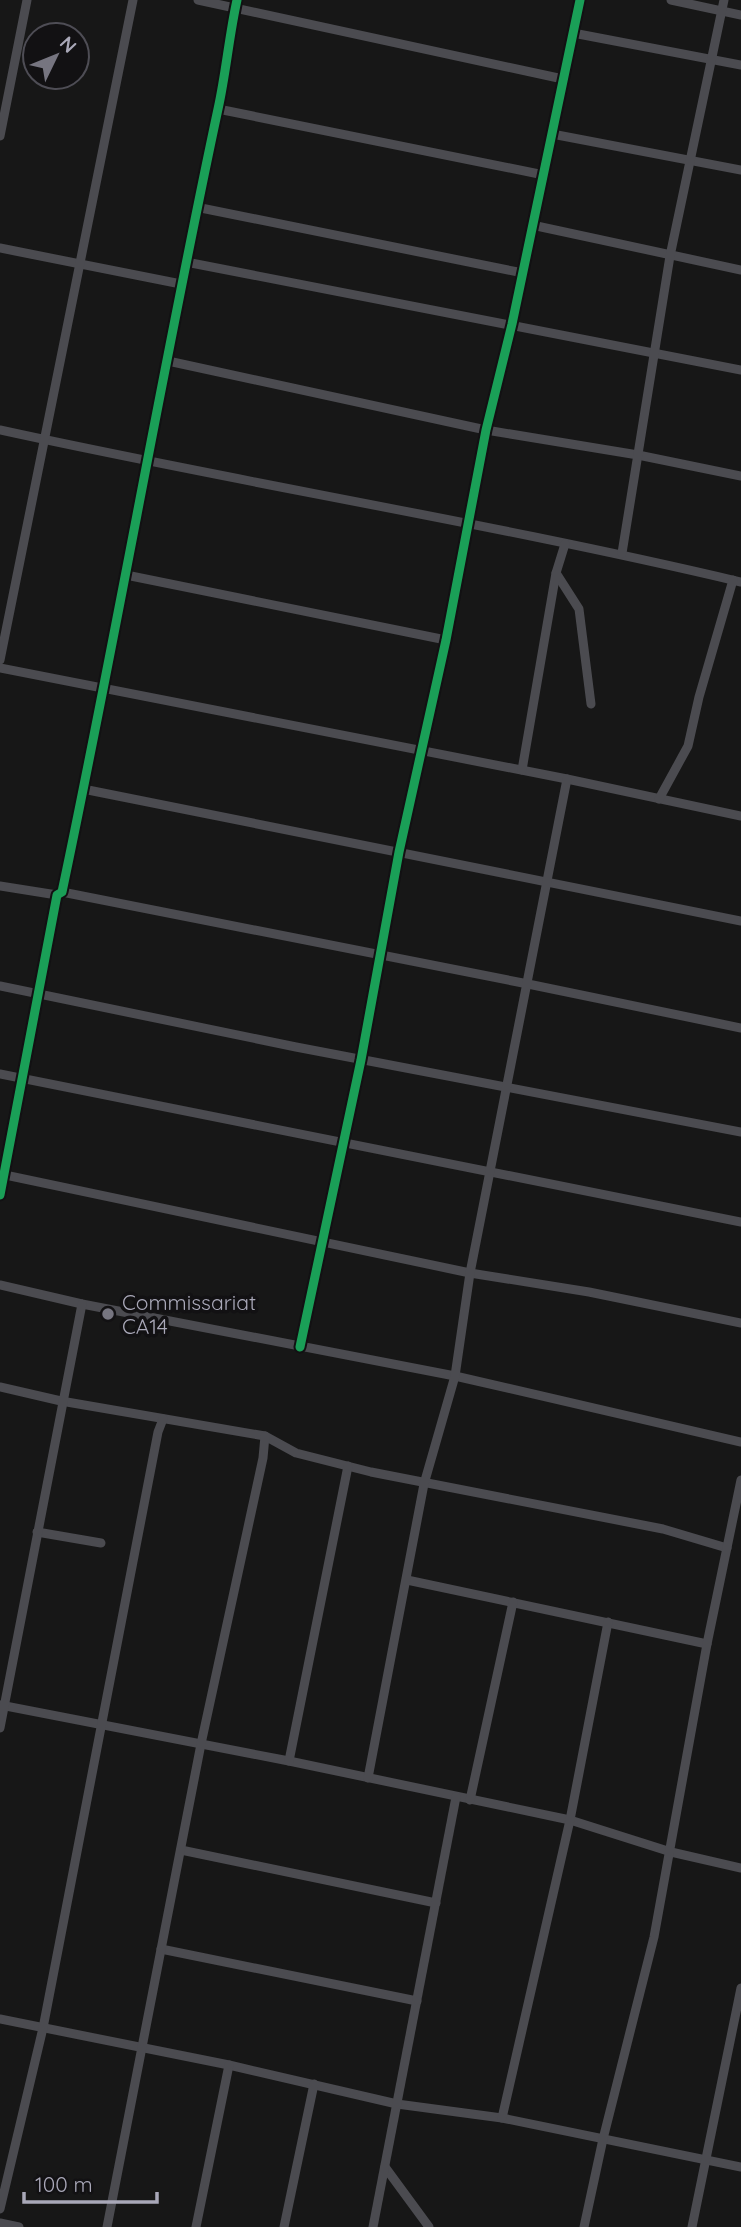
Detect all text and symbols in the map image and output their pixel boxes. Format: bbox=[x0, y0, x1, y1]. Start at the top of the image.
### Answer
north arrow bbox=[21, 21, 91, 91]
text: N bbox=[55, 31, 82, 58]
place label: Commissariat CA14 bbox=[122, 1289, 256, 1339]
marker: Commissariat CA14 bbox=[100, 1306, 116, 1322]
scale bar bbox=[24, 2160, 158, 2204]
text: 100 m bbox=[35, 2171, 93, 2197]

